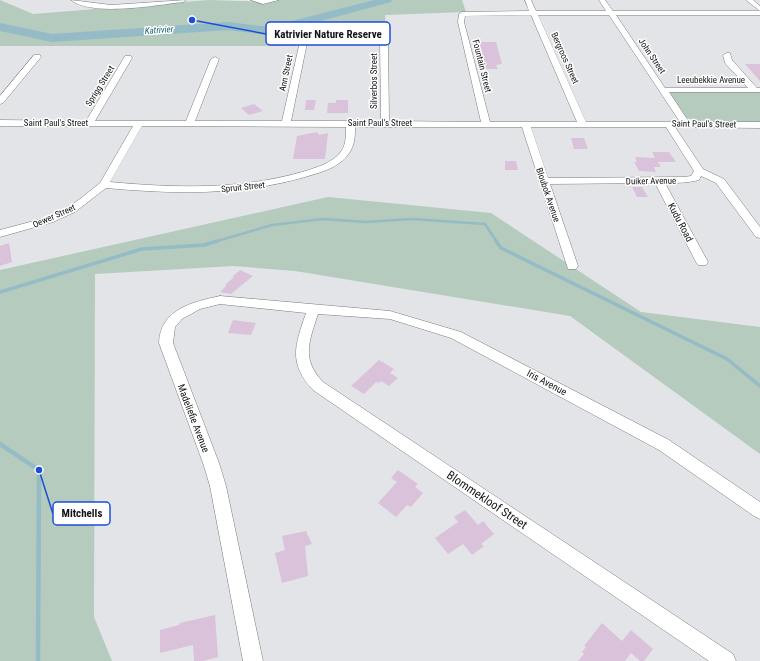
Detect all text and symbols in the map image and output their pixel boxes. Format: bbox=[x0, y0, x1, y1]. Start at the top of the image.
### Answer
callout: Katrivier Nature Reserve bbox=[266, 22, 390, 45]
water label: Katrivier bbox=[144, 24, 174, 36]
text: Katrivier Nature Reserve bbox=[274, 28, 382, 41]
street label: Bergroos Street bbox=[549, 31, 581, 86]
street label: John Street bbox=[636, 36, 668, 76]
street label: Fountain Street bbox=[471, 39, 493, 94]
street label: Silverbos Street bbox=[369, 53, 379, 109]
street label: Ann Street bbox=[277, 54, 295, 92]
street label: Sprigg Street bbox=[84, 64, 117, 108]
street label: Leeubekkie Avenue bbox=[677, 75, 745, 85]
street label: Saint Paul's Street bbox=[24, 118, 88, 128]
street label: Saint Paul's Street bbox=[348, 118, 412, 128]
street label: Saint Paul's Street bbox=[672, 118, 737, 130]
street label: Bloubok Avenue bbox=[534, 166, 562, 224]
street label: Duiker Avenue bbox=[626, 176, 676, 186]
street label: Spruit Street bbox=[221, 180, 266, 194]
street label: Kudu Road bbox=[666, 201, 695, 244]
street label: Oewer Street bbox=[31, 202, 77, 230]
street label: Iris Avenue bbox=[525, 367, 569, 398]
street label: Madeliefie Avenue bbox=[176, 383, 212, 454]
street label: Blommekloof Street bbox=[444, 468, 530, 532]
callout: Mitchells bbox=[53, 502, 110, 525]
text: Mitchells bbox=[62, 507, 102, 520]

